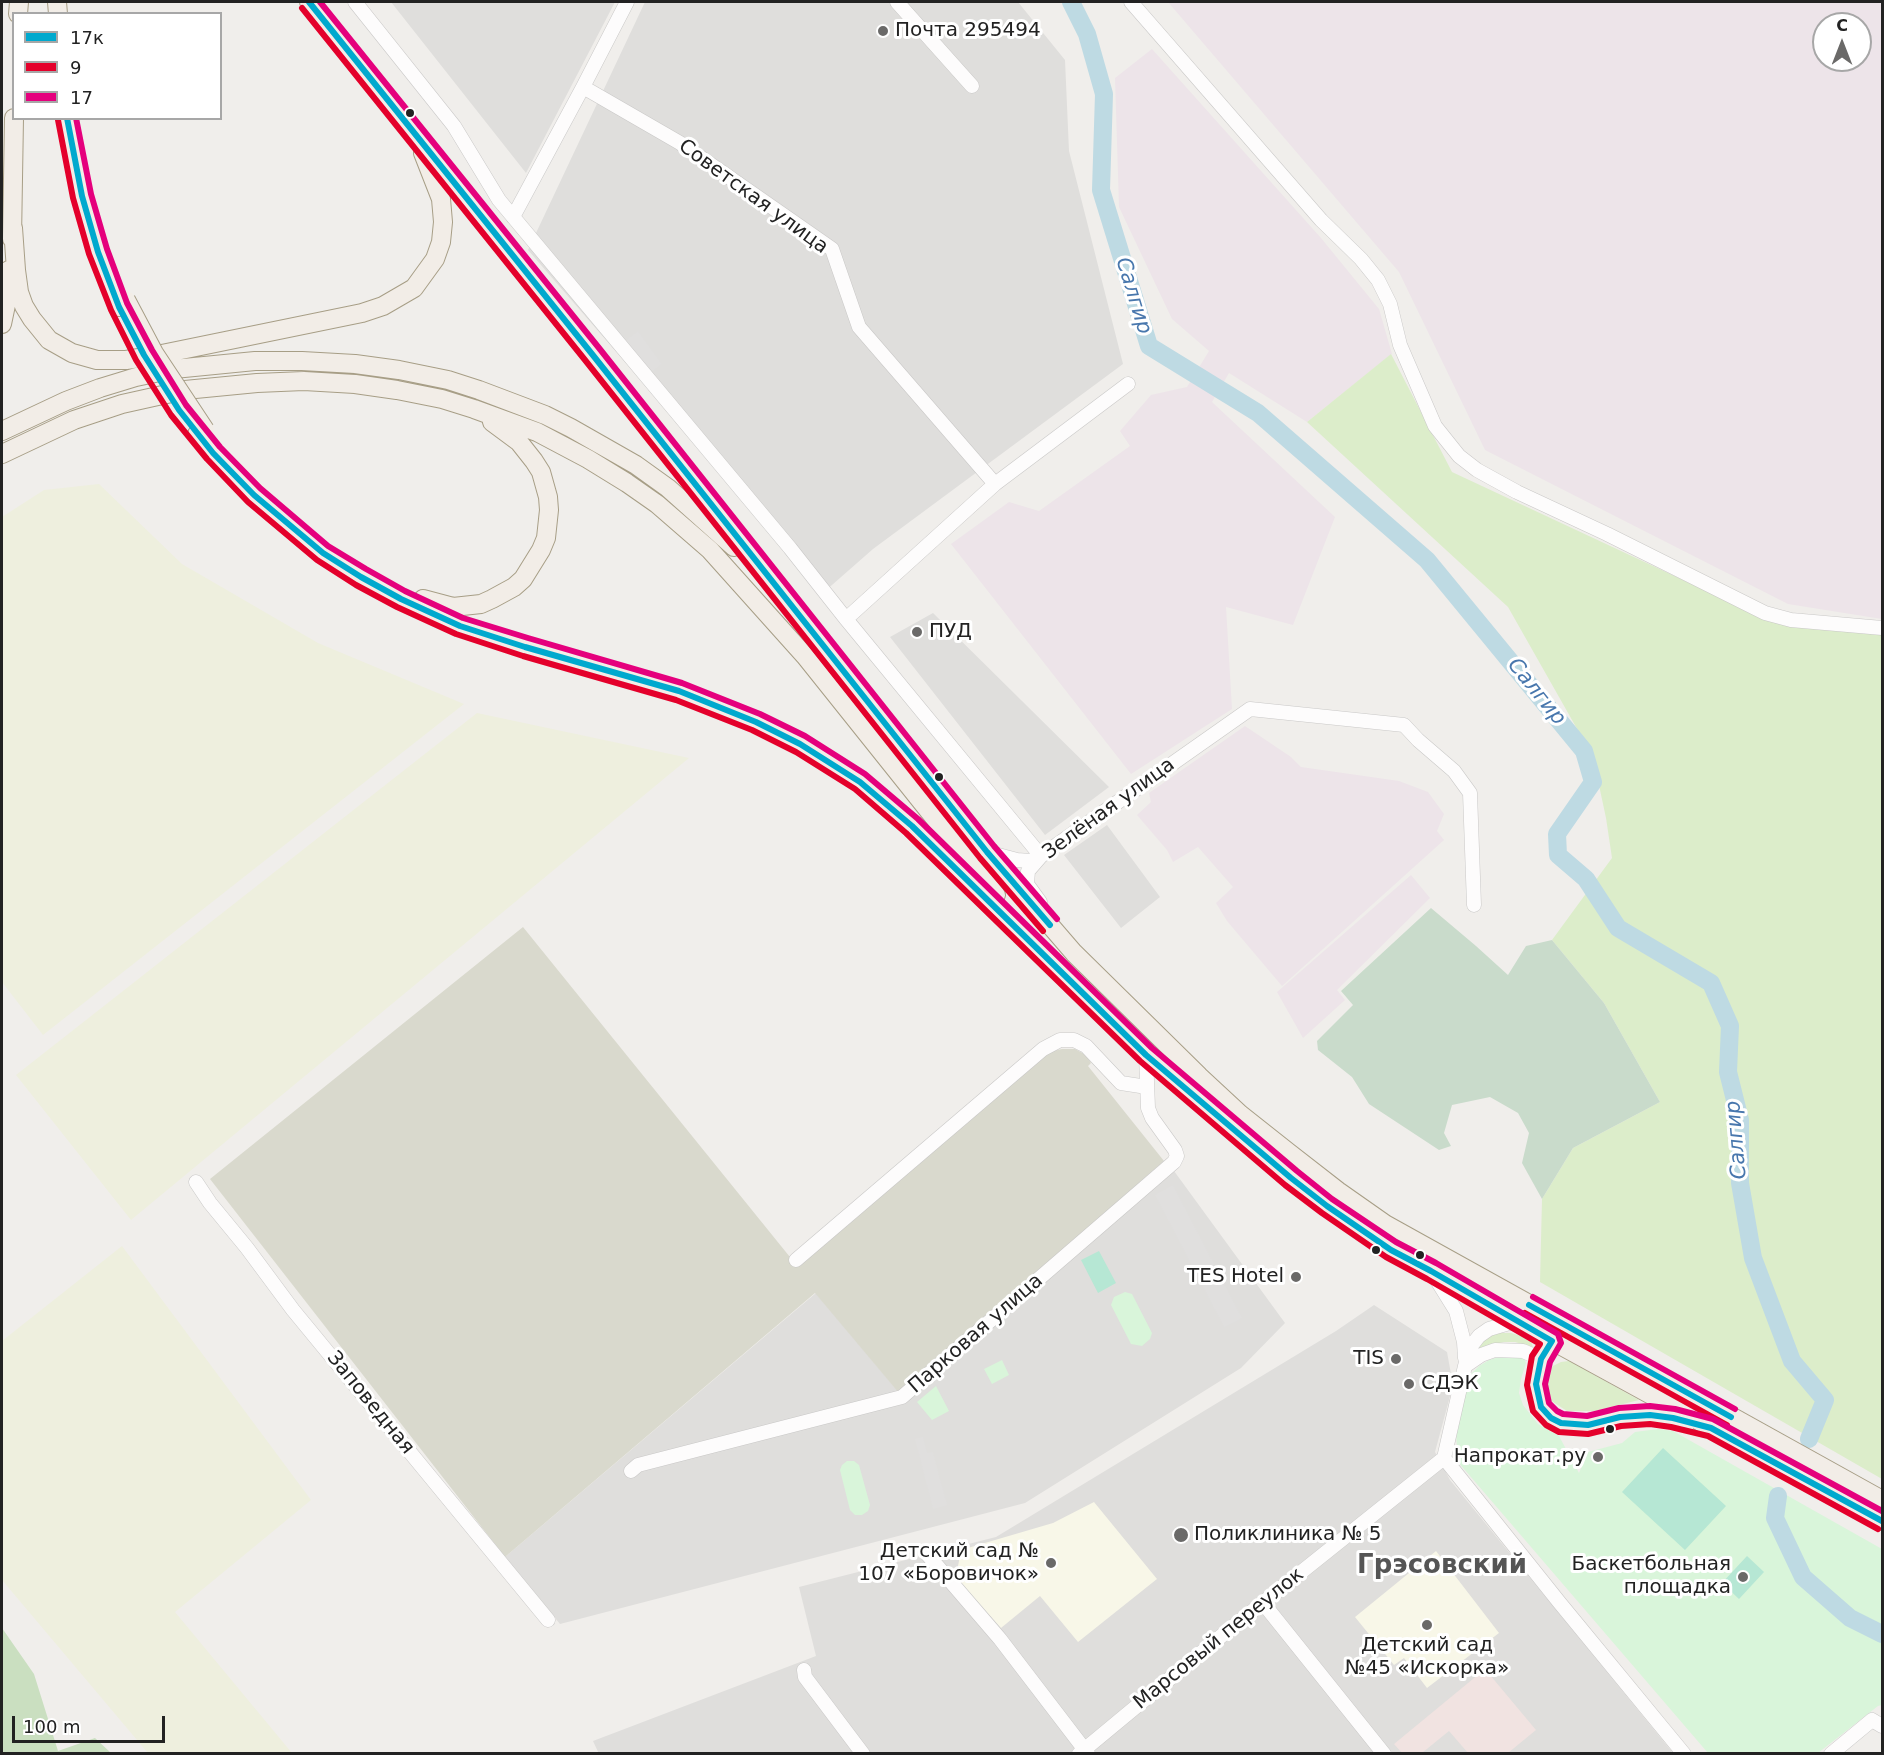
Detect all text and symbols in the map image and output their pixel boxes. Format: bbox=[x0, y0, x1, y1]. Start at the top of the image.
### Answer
legend bbox=[12, 12, 222, 120]
north arrow bbox=[1812, 12, 1872, 72]
text: С bbox=[1836, 16, 1848, 35]
place label: Почта 295494 bbox=[895, 19, 1041, 43]
marker: Почта 295494 bbox=[876, 24, 890, 38]
text: 17к bbox=[70, 27, 104, 48]
text: 9 bbox=[70, 57, 81, 78]
text: 17 bbox=[70, 87, 93, 108]
unlabelled marker bbox=[404, 107, 416, 119]
street label: Советская улица bbox=[673, 135, 833, 259]
water label: Салгир bbox=[1109, 255, 1157, 337]
place label: ПУД bbox=[929, 620, 972, 644]
marker: ПУД bbox=[910, 625, 924, 639]
water label: Салгир bbox=[1501, 653, 1571, 731]
street label: Зелёная улица bbox=[1038, 753, 1180, 865]
unlabelled marker bbox=[933, 771, 945, 783]
water label: Салгир bbox=[1721, 1100, 1753, 1180]
unlabelled marker bbox=[1370, 1244, 1382, 1256]
unlabelled marker bbox=[1414, 1249, 1426, 1261]
place label: TES Hotel bbox=[1187, 1265, 1284, 1289]
street label: Парковая улица bbox=[904, 1269, 1048, 1399]
marker: TES Hotel bbox=[1289, 1270, 1303, 1284]
street label: Заповедная bbox=[321, 1347, 419, 1459]
place label: TIS bbox=[1353, 1347, 1384, 1371]
marker: TIS bbox=[1389, 1352, 1403, 1366]
place label: СДЭК bbox=[1421, 1372, 1479, 1396]
marker: СДЭК bbox=[1402, 1377, 1416, 1391]
unlabelled marker bbox=[1604, 1423, 1616, 1435]
place label: Напрокат.ру bbox=[1454, 1445, 1586, 1469]
marker: Напрокат.ру bbox=[1591, 1450, 1605, 1464]
place label: Поликлиника № 5 bbox=[1194, 1523, 1382, 1547]
marker: Поликлиника № 5 bbox=[1172, 1526, 1190, 1544]
place label: Детский сад № 107 «Боровичок» bbox=[858, 1540, 1039, 1587]
district label: Грэсовский bbox=[1357, 1550, 1527, 1582]
place label: Баскетбольная площадка bbox=[1571, 1553, 1731, 1600]
marker: Детский сад № 107 «Боровичок» bbox=[1044, 1556, 1058, 1570]
street label: Марсовый переулок bbox=[1129, 1563, 1309, 1715]
marker: Баскетбольная площадка bbox=[1736, 1570, 1750, 1584]
marker: Детский сад №45 «Искорка» bbox=[1420, 1618, 1434, 1632]
place label: Детский сад №45 «Искорка» bbox=[1345, 1634, 1509, 1681]
scale bar bbox=[15, 1704, 168, 1742]
text: 100 m bbox=[23, 1716, 81, 1737]

